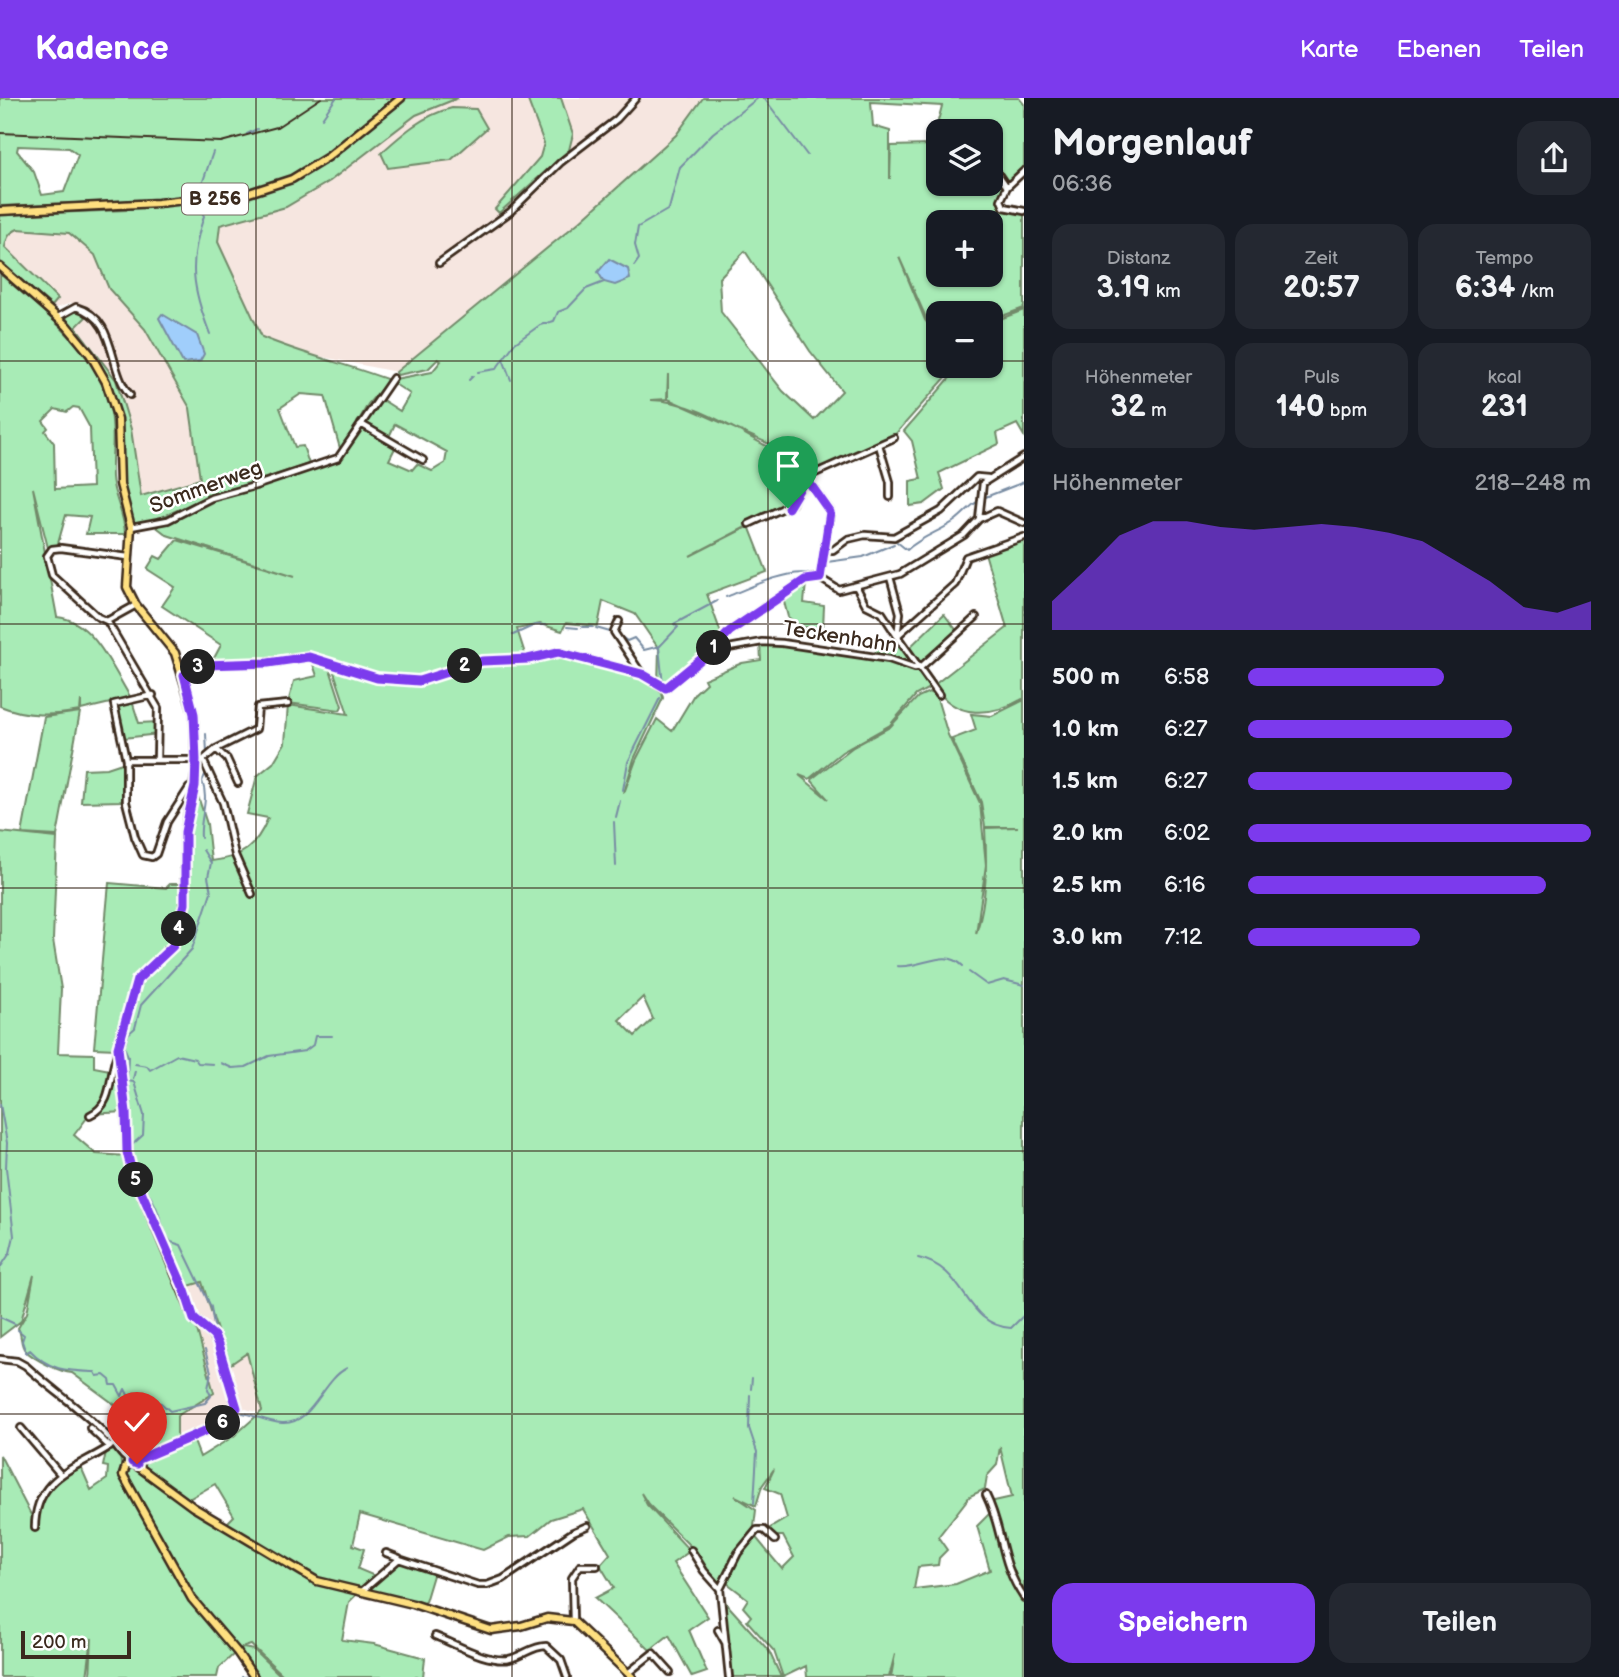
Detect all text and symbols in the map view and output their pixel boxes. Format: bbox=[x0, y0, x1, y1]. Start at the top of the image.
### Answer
text: Kadence bbox=[35, 29, 169, 69]
text: Karte bbox=[1300, 35, 1358, 64]
text: Ebenen bbox=[1396, 35, 1481, 64]
text: Teilen bbox=[1519, 35, 1584, 64]
map controls bbox=[926, 119, 1003, 378]
button: layers bbox=[926, 119, 1003, 196]
text: Morgenlauf bbox=[1052, 121, 1252, 166]
button: share bbox=[1517, 121, 1591, 195]
text: 06:36 bbox=[1052, 170, 1112, 198]
road number: B 256 bbox=[182, 184, 248, 214]
button: + bbox=[926, 210, 1003, 287]
text: Distanz bbox=[1107, 247, 1170, 270]
text: Zeit bbox=[1305, 247, 1338, 270]
text: Tempo bbox=[1475, 247, 1534, 270]
text: 3.19 bbox=[1096, 270, 1151, 306]
text: 20:57 bbox=[1283, 270, 1360, 306]
text: 6:34 bbox=[1455, 270, 1515, 306]
text: km bbox=[1151, 280, 1181, 303]
text: /km bbox=[1515, 280, 1554, 303]
button: − bbox=[926, 301, 1003, 378]
text: Höhenmeter bbox=[1085, 366, 1192, 389]
text: Puls bbox=[1303, 366, 1340, 389]
text: kcal bbox=[1487, 366, 1522, 389]
text: 32 bbox=[1110, 389, 1146, 425]
text: 140 bbox=[1276, 389, 1325, 425]
text: 231 bbox=[1481, 389, 1528, 425]
text: m bbox=[1146, 399, 1167, 422]
text: bpm bbox=[1325, 399, 1367, 422]
pin bbox=[758, 436, 818, 508]
icon: arrive bbox=[769, 447, 807, 485]
street label: Sommerweg bbox=[146, 455, 266, 519]
text: Höhenmeter bbox=[1052, 469, 1182, 497]
text: 218–248 m bbox=[1474, 469, 1591, 497]
street label: Teckenhahn bbox=[781, 616, 899, 658]
pin: 1 bbox=[696, 630, 732, 666]
text: 1 bbox=[710, 636, 718, 659]
pin: 2 bbox=[448, 648, 482, 684]
pin: 3 bbox=[180, 650, 216, 684]
text: 2 bbox=[459, 654, 470, 677]
text: 3 bbox=[192, 655, 203, 678]
text: 500 m bbox=[1052, 663, 1120, 691]
text: 6:58 bbox=[1164, 663, 1209, 691]
text: 1.0 km bbox=[1052, 715, 1119, 743]
text: 6:27 bbox=[1164, 715, 1208, 743]
text: 1.5 km bbox=[1052, 767, 1118, 795]
text: 6:27 bbox=[1164, 767, 1208, 795]
text: 2.0 km bbox=[1052, 819, 1123, 847]
text: 6:02 bbox=[1164, 819, 1210, 847]
text: 2.5 km bbox=[1052, 871, 1122, 899]
text: 6:16 bbox=[1164, 871, 1206, 899]
pin: 4 bbox=[162, 912, 196, 946]
text: 4 bbox=[173, 917, 184, 940]
text: 3.0 km bbox=[1052, 923, 1123, 951]
text: 7:12 bbox=[1164, 923, 1202, 951]
pin: 5 bbox=[118, 1162, 154, 1198]
text: 5 bbox=[130, 1168, 141, 1191]
pin bbox=[107, 1392, 167, 1464]
icon: check bbox=[118, 1403, 156, 1441]
pin: 6 bbox=[206, 1406, 241, 1440]
text: 6 bbox=[217, 1411, 228, 1434]
button: Speichern bbox=[1052, 1583, 1315, 1663]
button: Teilen bbox=[1329, 1583, 1591, 1663]
scale bar bbox=[21, 1628, 131, 1660]
text: 200 m bbox=[32, 1631, 86, 1654]

